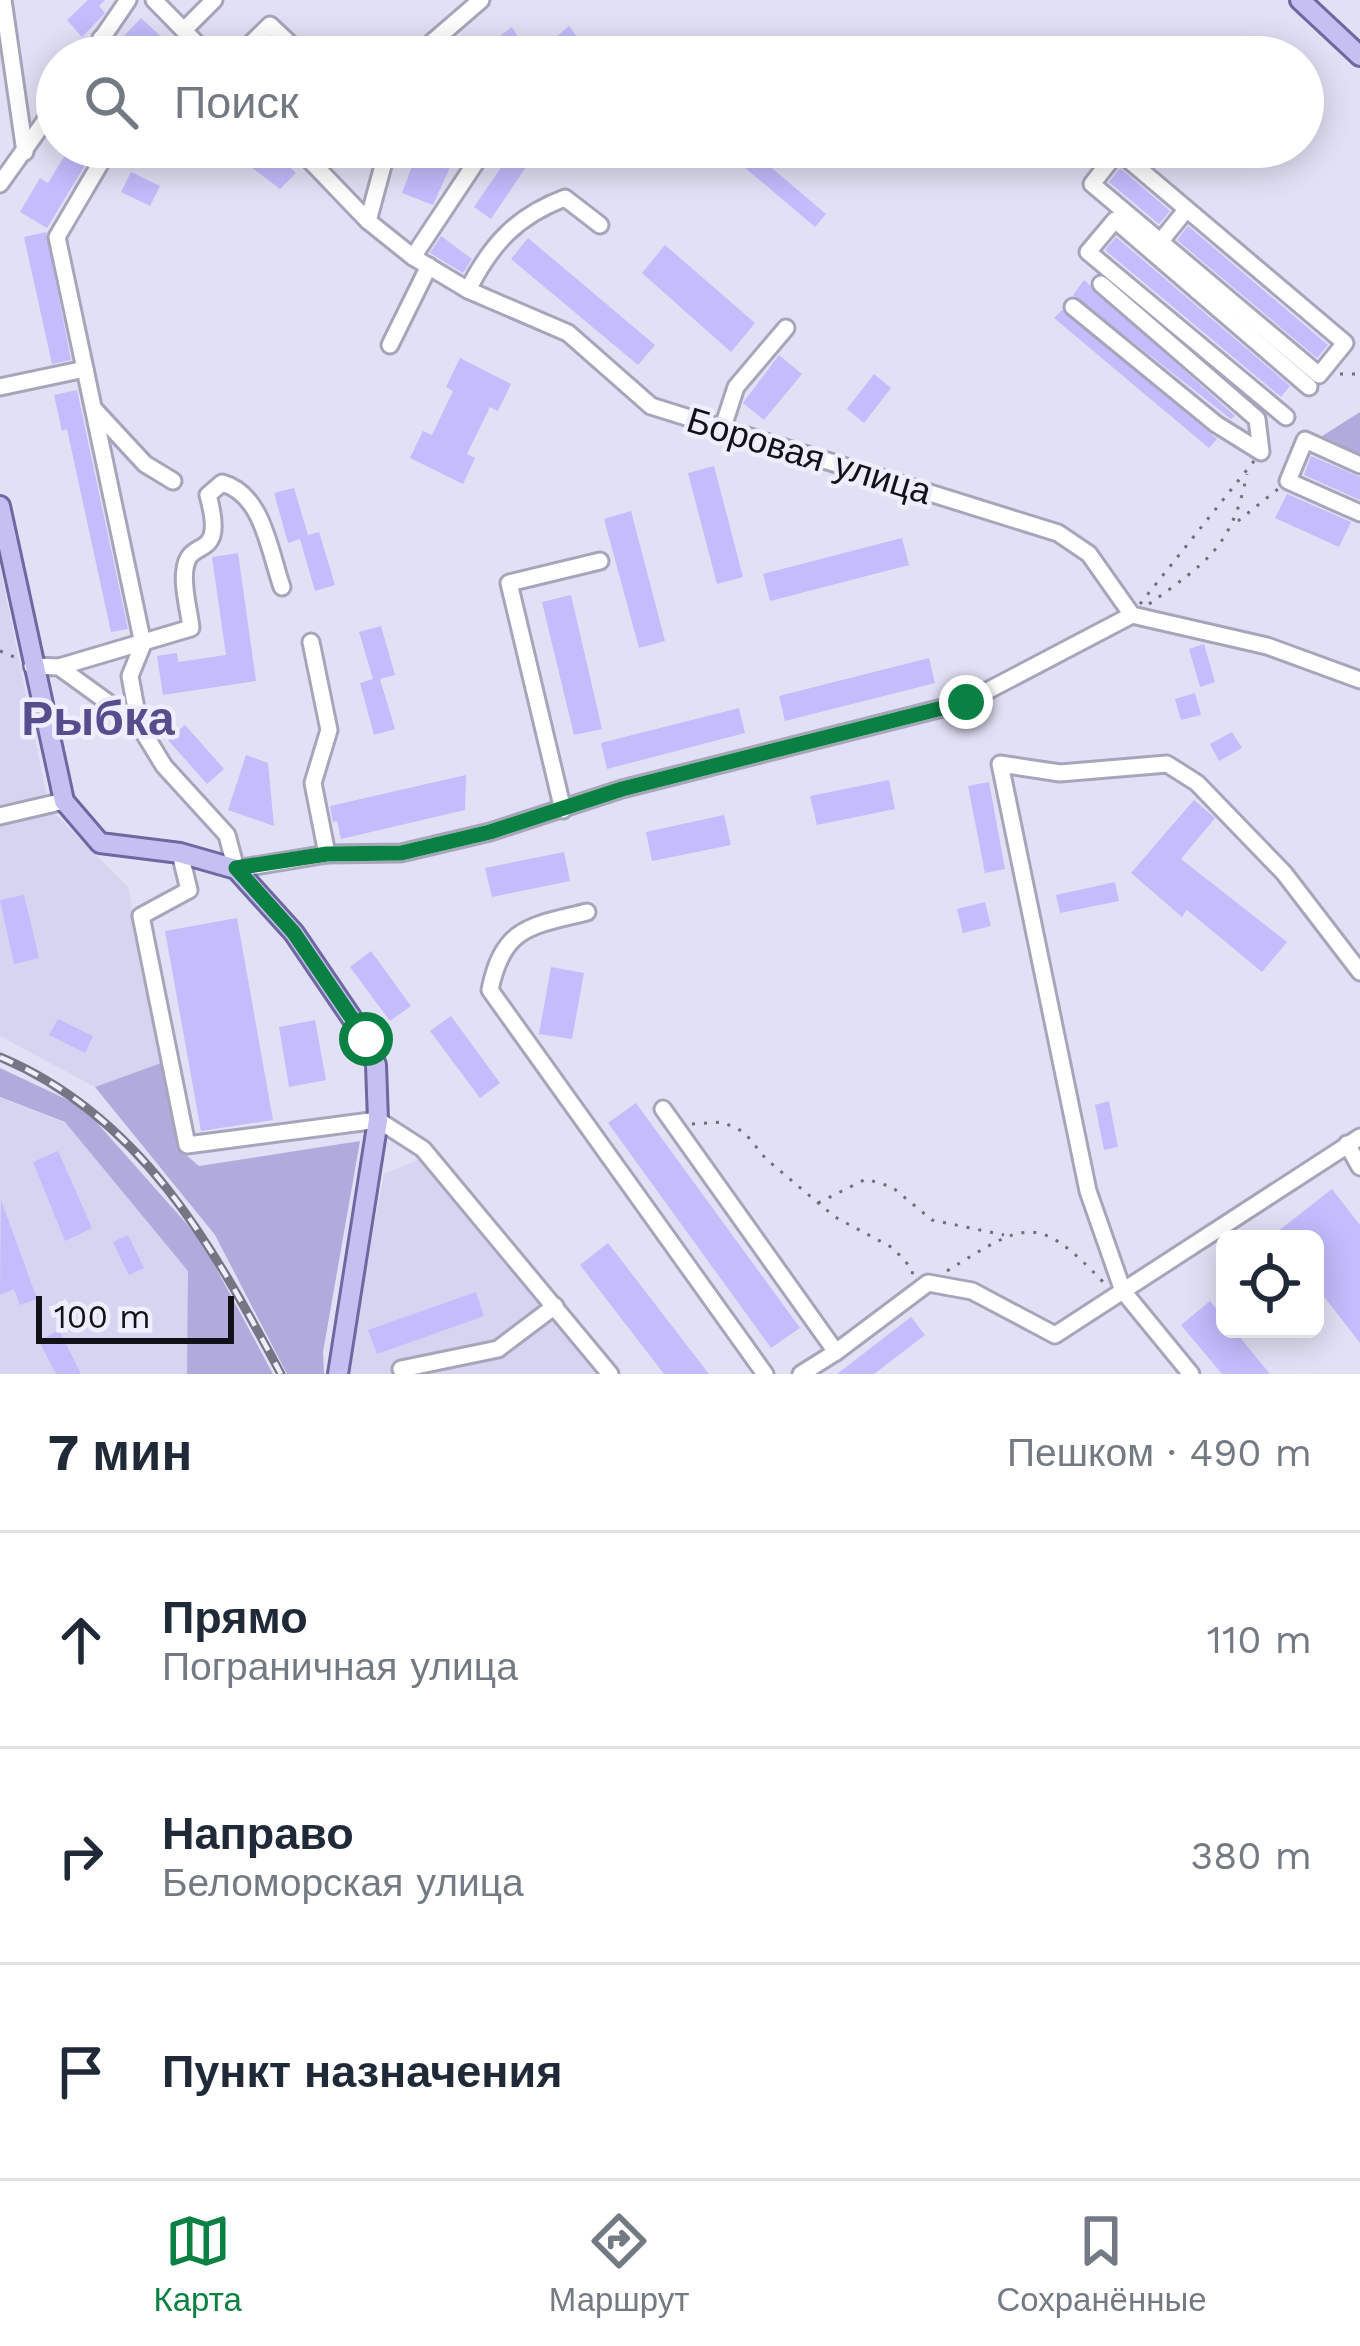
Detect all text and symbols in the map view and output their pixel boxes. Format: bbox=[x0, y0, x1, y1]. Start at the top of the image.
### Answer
search box bbox=[36, 36, 1324, 168]
icon: search bbox=[78, 69, 144, 135]
text: Поиск bbox=[174, 76, 299, 129]
street label: Боровая улица bbox=[682, 399, 937, 513]
route end bbox=[939, 675, 993, 729]
district label: Рыбка bbox=[21, 690, 175, 747]
route start bbox=[339, 1012, 393, 1066]
map controls bbox=[1216, 1230, 1324, 1338]
button: locate bbox=[1216, 1230, 1324, 1338]
scale bar bbox=[36, 1290, 234, 1343]
text: 100 m bbox=[54, 1297, 151, 1336]
text: 7 мин bbox=[48, 1423, 192, 1482]
text: Пешком · 490 m bbox=[1007, 1430, 1312, 1475]
text: Прямо bbox=[162, 1591, 308, 1644]
icon: ahead bbox=[48, 1607, 114, 1673]
text: 110 m bbox=[1207, 1617, 1312, 1662]
text: Пограничная улица bbox=[162, 1644, 518, 1689]
text: Направо bbox=[162, 1807, 354, 1860]
icon: right bbox=[48, 1823, 114, 1889]
text: 380 m bbox=[1191, 1833, 1312, 1878]
text: Беломорская улица bbox=[162, 1860, 524, 1905]
icon: arrive bbox=[48, 2039, 114, 2105]
text: Пункт назначения bbox=[162, 2045, 562, 2098]
tab: Карта bbox=[153, 2208, 242, 2319]
tab: Маршрут bbox=[549, 2208, 689, 2319]
tab: Сохранённые bbox=[996, 2208, 1207, 2319]

